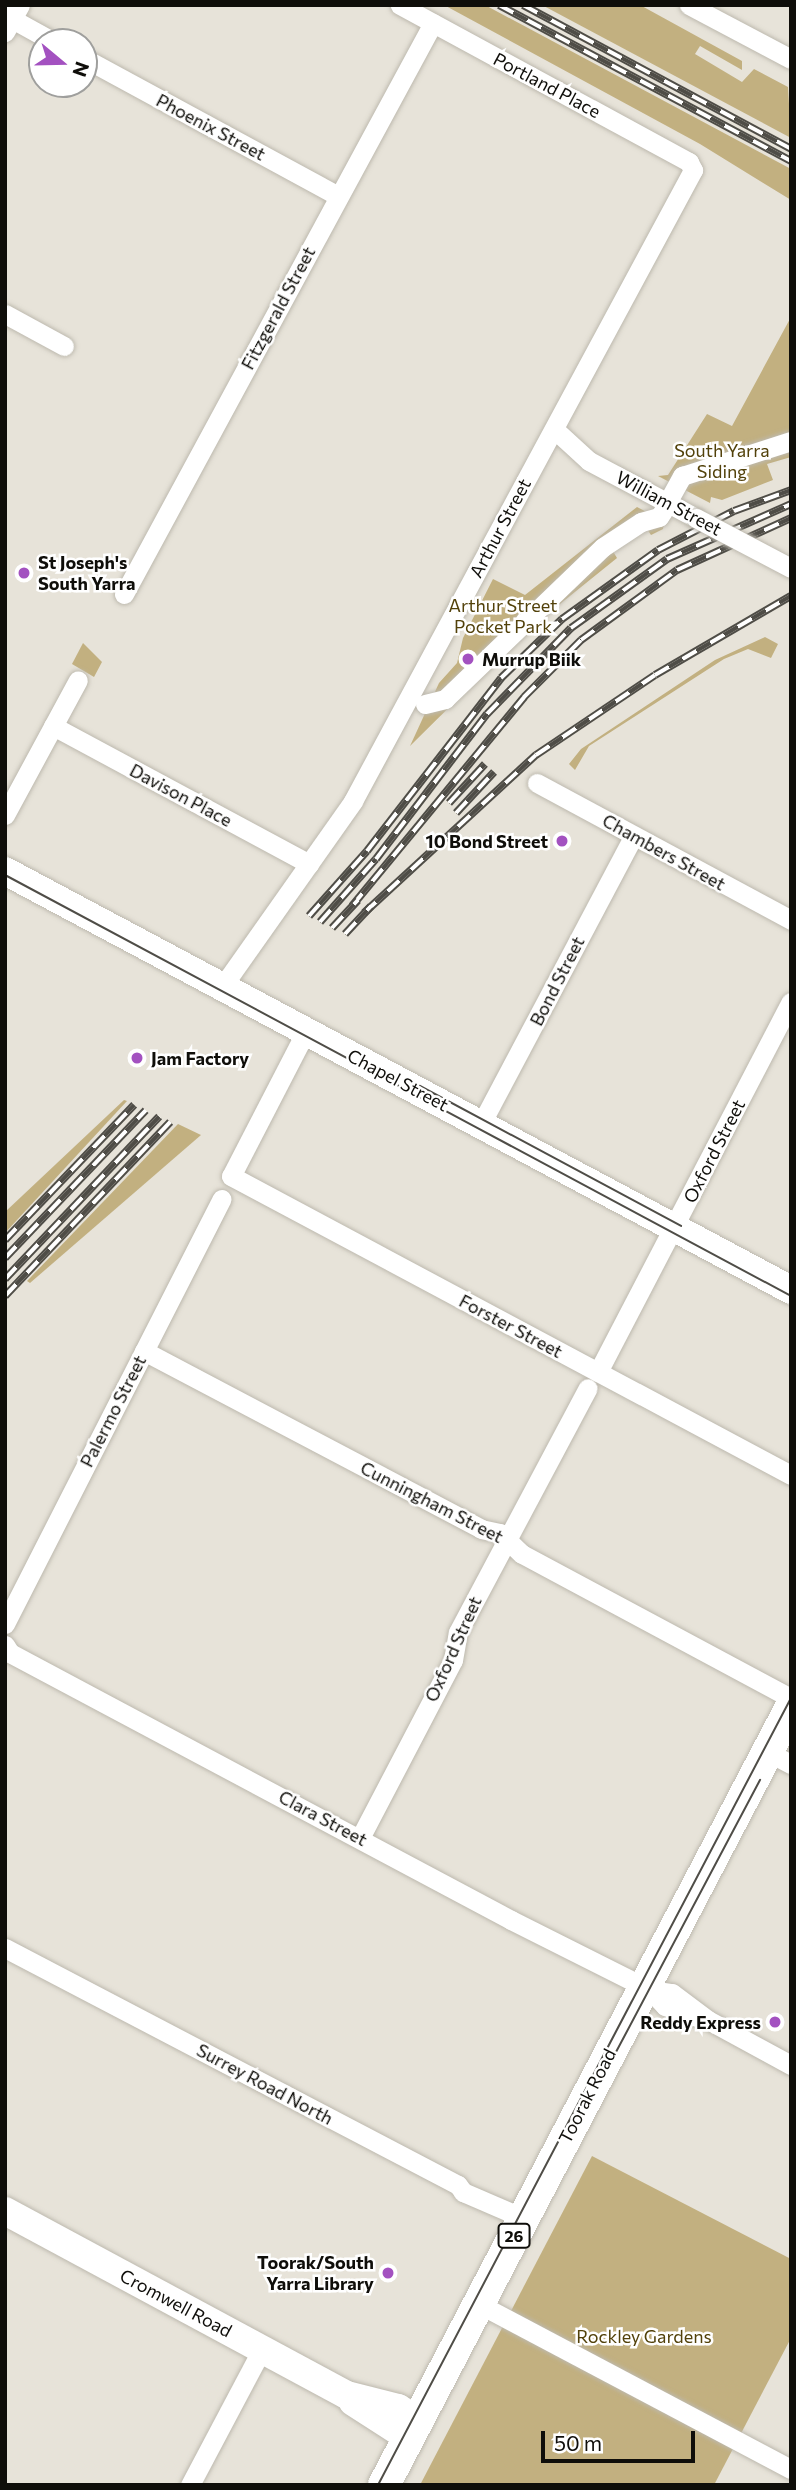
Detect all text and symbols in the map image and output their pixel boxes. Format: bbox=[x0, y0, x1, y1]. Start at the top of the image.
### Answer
north arrow bbox=[28, 28, 98, 98]
street label: Portland Place bbox=[490, 48, 604, 122]
text: N bbox=[68, 59, 95, 80]
street label: Phoenix Street bbox=[153, 89, 269, 165]
street label: Fitzgerald Street bbox=[237, 243, 319, 373]
park label: South Yarra Siding bbox=[674, 440, 770, 482]
street label: William Street bbox=[613, 466, 725, 540]
street label: Arthur Street bbox=[465, 475, 535, 581]
place label: St Joseph's South Yarra bbox=[38, 552, 135, 594]
marker: St Joseph's South Yarra bbox=[16, 565, 32, 581]
park label: Arthur Street Pocket Park bbox=[449, 595, 557, 638]
place label: Murrup Biik bbox=[482, 648, 581, 670]
marker: Murrup Biik bbox=[460, 651, 476, 667]
street label: Davison Place bbox=[126, 759, 236, 831]
street label: Chambers Street bbox=[599, 809, 729, 895]
place label: 10 Bond Street bbox=[426, 830, 548, 852]
marker: 10 Bond Street bbox=[554, 833, 570, 849]
street label: Bond Street bbox=[525, 933, 589, 1029]
street label: Chapel Street bbox=[344, 1044, 452, 1116]
place label: Jam Factory bbox=[151, 1047, 249, 1069]
marker: Jam Factory bbox=[129, 1050, 145, 1066]
street label: Oxford Street bbox=[679, 1096, 749, 1206]
street label: Forster Street bbox=[456, 1290, 566, 1362]
street label: Palermo Street bbox=[76, 1351, 150, 1471]
street label: Cunningham Street bbox=[357, 1457, 507, 1547]
street label: Oxford Street bbox=[420, 1593, 486, 1705]
street label: Clara Street bbox=[275, 1786, 371, 1850]
place label: Reddy Express bbox=[640, 2011, 761, 2033]
marker: Reddy Express bbox=[767, 2014, 783, 2030]
street label: Surrey Road North bbox=[193, 2039, 337, 2129]
street label: Toorak Road bbox=[554, 2045, 620, 2147]
road number: 26 bbox=[496, 2224, 532, 2248]
place label: Toorak/South Yarra Library bbox=[257, 2252, 374, 2294]
street label: Cromwell Road bbox=[116, 2264, 236, 2342]
marker: Toorak/South Yarra Library bbox=[380, 2265, 396, 2281]
park label: Rockley Gardens bbox=[576, 2325, 712, 2347]
scale bar bbox=[544, 2416, 698, 2460]
text: 50 m bbox=[554, 2430, 602, 2455]

